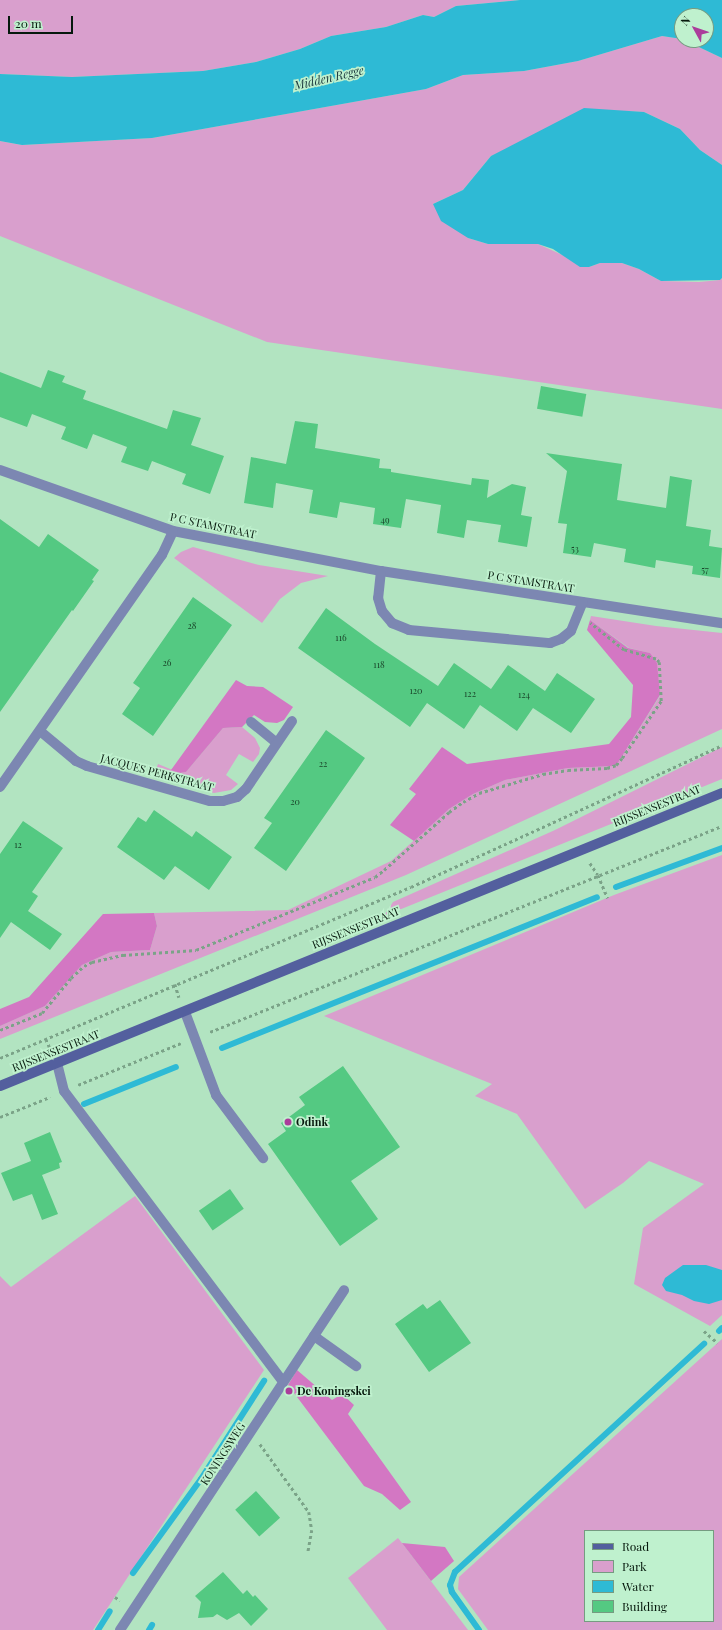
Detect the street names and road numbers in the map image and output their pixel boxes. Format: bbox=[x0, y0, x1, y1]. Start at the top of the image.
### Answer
street label: P C STAMSTRAAT bbox=[169, 510, 257, 542]
street label: P C STAMSTRAAT bbox=[486, 569, 576, 595]
street label: JACQUES PERKSTRAAT bbox=[99, 752, 215, 794]
street label: RIJSSENSESTRAAT bbox=[611, 782, 703, 830]
street label: RIJSSENSESTRAAT bbox=[310, 904, 402, 952]
street label: RIJSSENSESTRAAT bbox=[10, 1027, 102, 1075]
street label: KONINGSWEG bbox=[198, 1420, 248, 1488]

